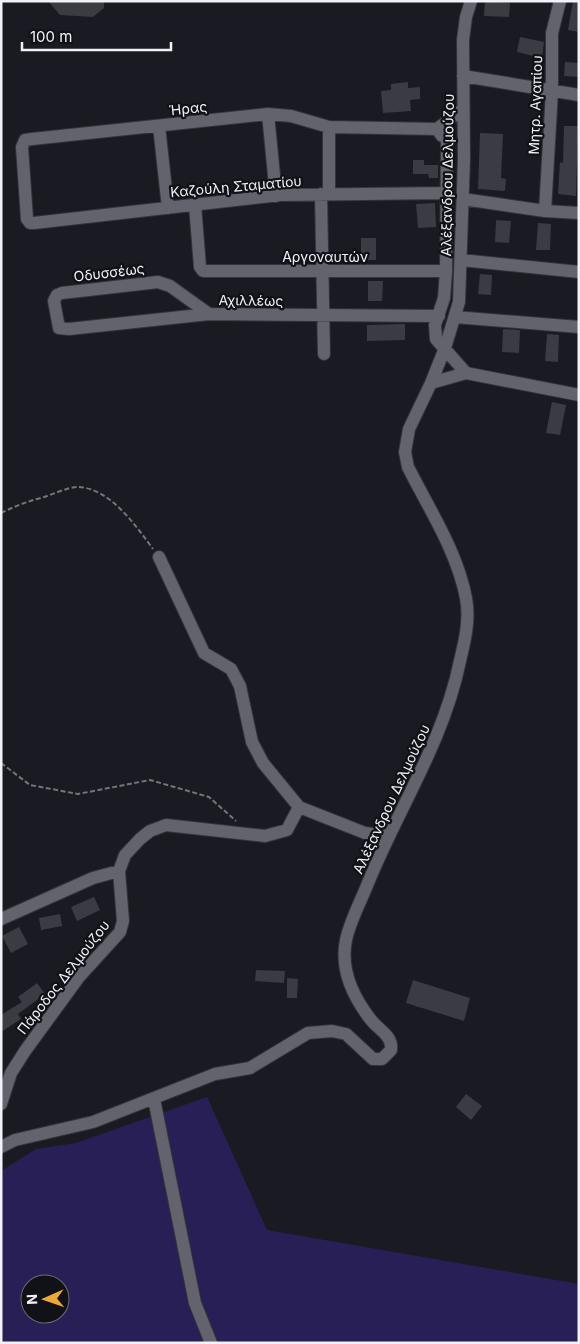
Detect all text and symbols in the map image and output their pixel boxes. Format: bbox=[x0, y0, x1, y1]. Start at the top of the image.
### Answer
scale bar bbox=[22, 20, 171, 52]
text: 100 m bbox=[30, 27, 72, 46]
street label: Μητρ. Αγαπίου bbox=[525, 55, 545, 155]
street label: Αλέξανδρου Δελμούζου bbox=[437, 94, 457, 256]
street label: Ήρας bbox=[168, 98, 208, 118]
street label: Καζούλη Σταματίου bbox=[170, 172, 302, 200]
street label: Αργοναυτών bbox=[282, 248, 368, 265]
street label: Οδυσσέως bbox=[73, 259, 145, 285]
street label: Αχιλλέως bbox=[218, 291, 284, 309]
street label: Αλέξανδρου Δελμούζου bbox=[349, 722, 433, 876]
street label: Πάροδος Δελμούζου bbox=[13, 917, 113, 1037]
north arrow bbox=[20, 1274, 70, 1324]
text: N bbox=[23, 1294, 40, 1305]

